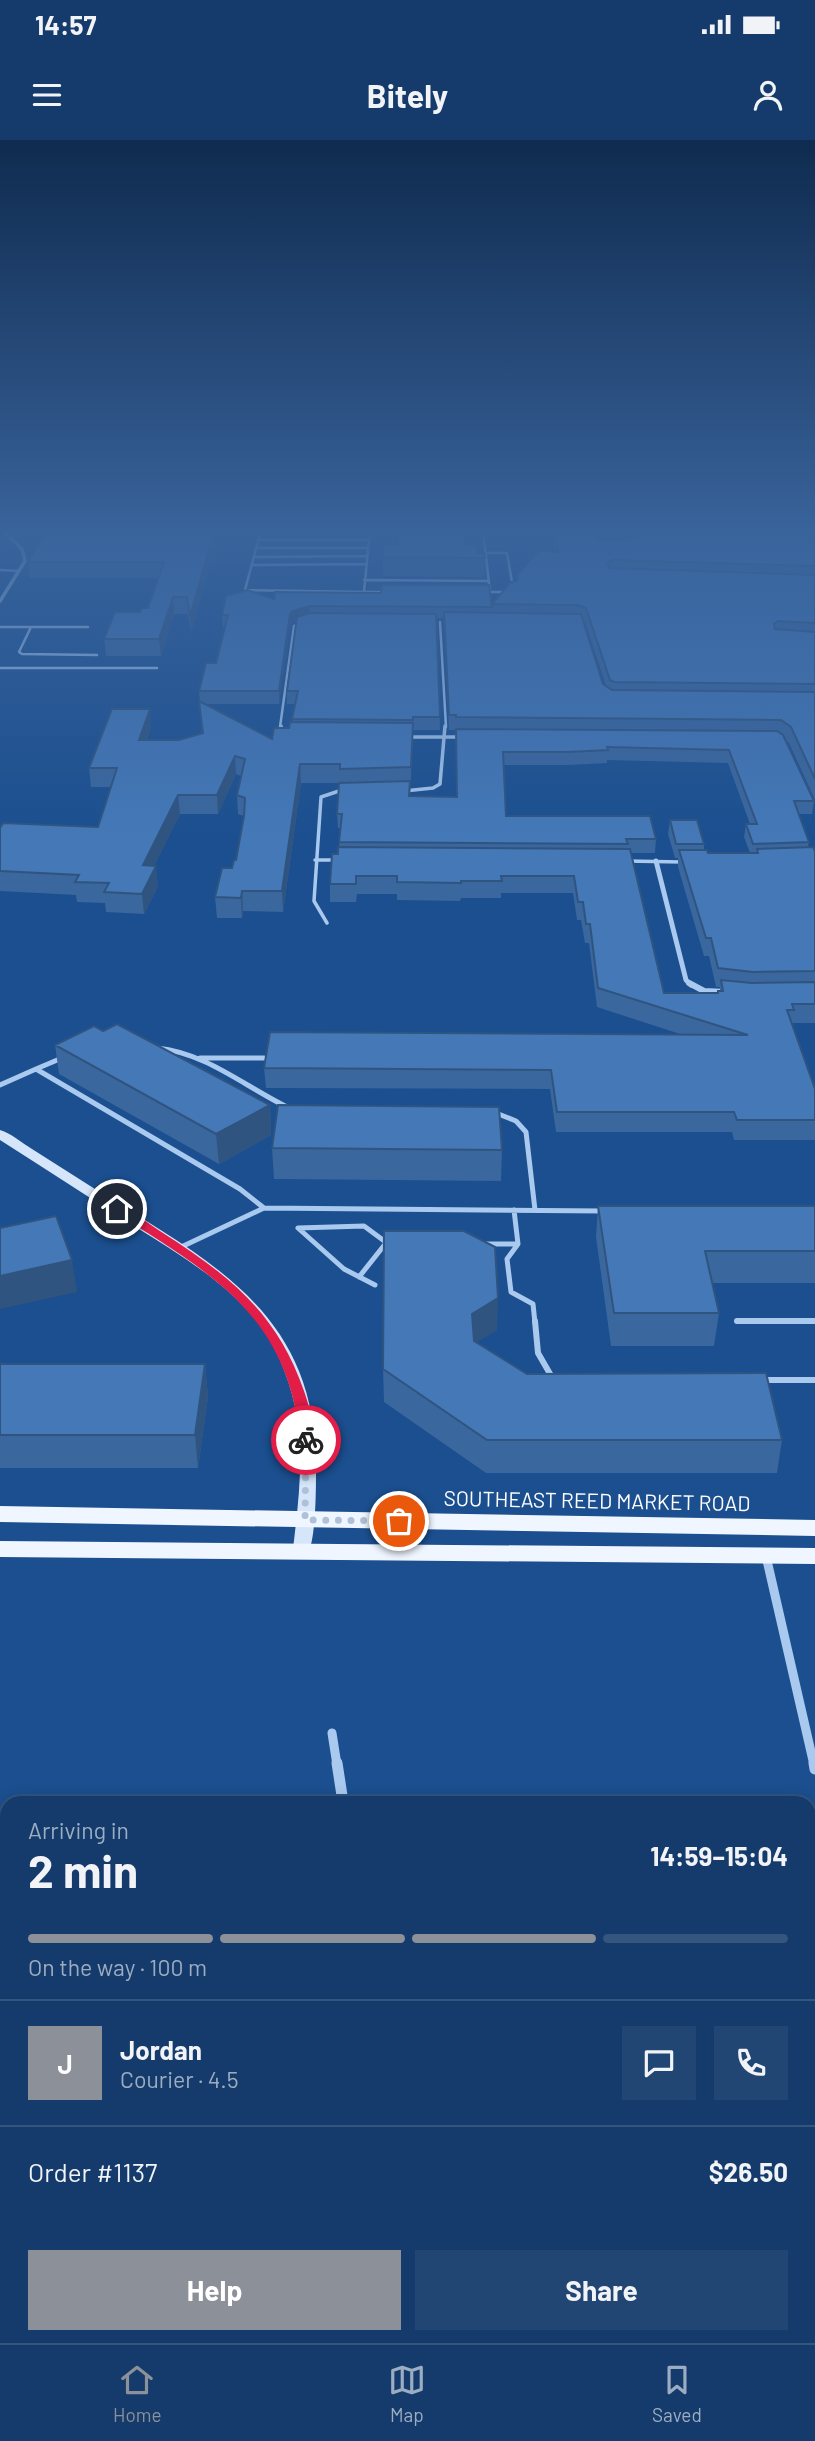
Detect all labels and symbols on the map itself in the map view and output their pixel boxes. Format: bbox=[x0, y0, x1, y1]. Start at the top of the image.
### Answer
pin bbox=[87, 1179, 147, 1239]
courier bbox=[271, 1405, 341, 1475]
street label: SOUTHEAST REED MARKET ROAD bbox=[443, 1485, 751, 1515]
pin bbox=[369, 1491, 429, 1551]

